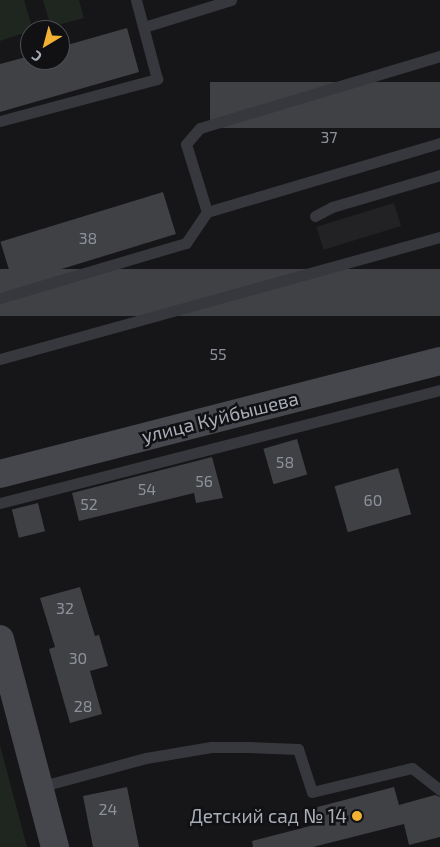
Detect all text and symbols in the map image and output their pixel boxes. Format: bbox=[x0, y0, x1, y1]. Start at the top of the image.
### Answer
north arrow bbox=[20, 20, 70, 70]
text: С bbox=[28, 47, 45, 66]
house number: 37 bbox=[320, 127, 338, 147]
house number: 38 bbox=[79, 228, 97, 248]
house number: 55 bbox=[209, 344, 227, 364]
street label: улица Куйбышева bbox=[139, 386, 301, 448]
house number: 58 bbox=[276, 452, 294, 472]
house number: 56 bbox=[195, 471, 213, 491]
house number: 54 bbox=[138, 479, 156, 499]
house number: 60 bbox=[364, 490, 382, 510]
house number: 52 bbox=[80, 494, 98, 514]
house number: 32 bbox=[56, 598, 74, 618]
house number: 30 bbox=[69, 648, 87, 668]
house number: 28 bbox=[74, 696, 92, 716]
house number: 24 bbox=[99, 799, 117, 819]
place label: Детский сад № 14 bbox=[190, 805, 347, 827]
marker: Детский сад № 14 bbox=[351, 810, 363, 822]

